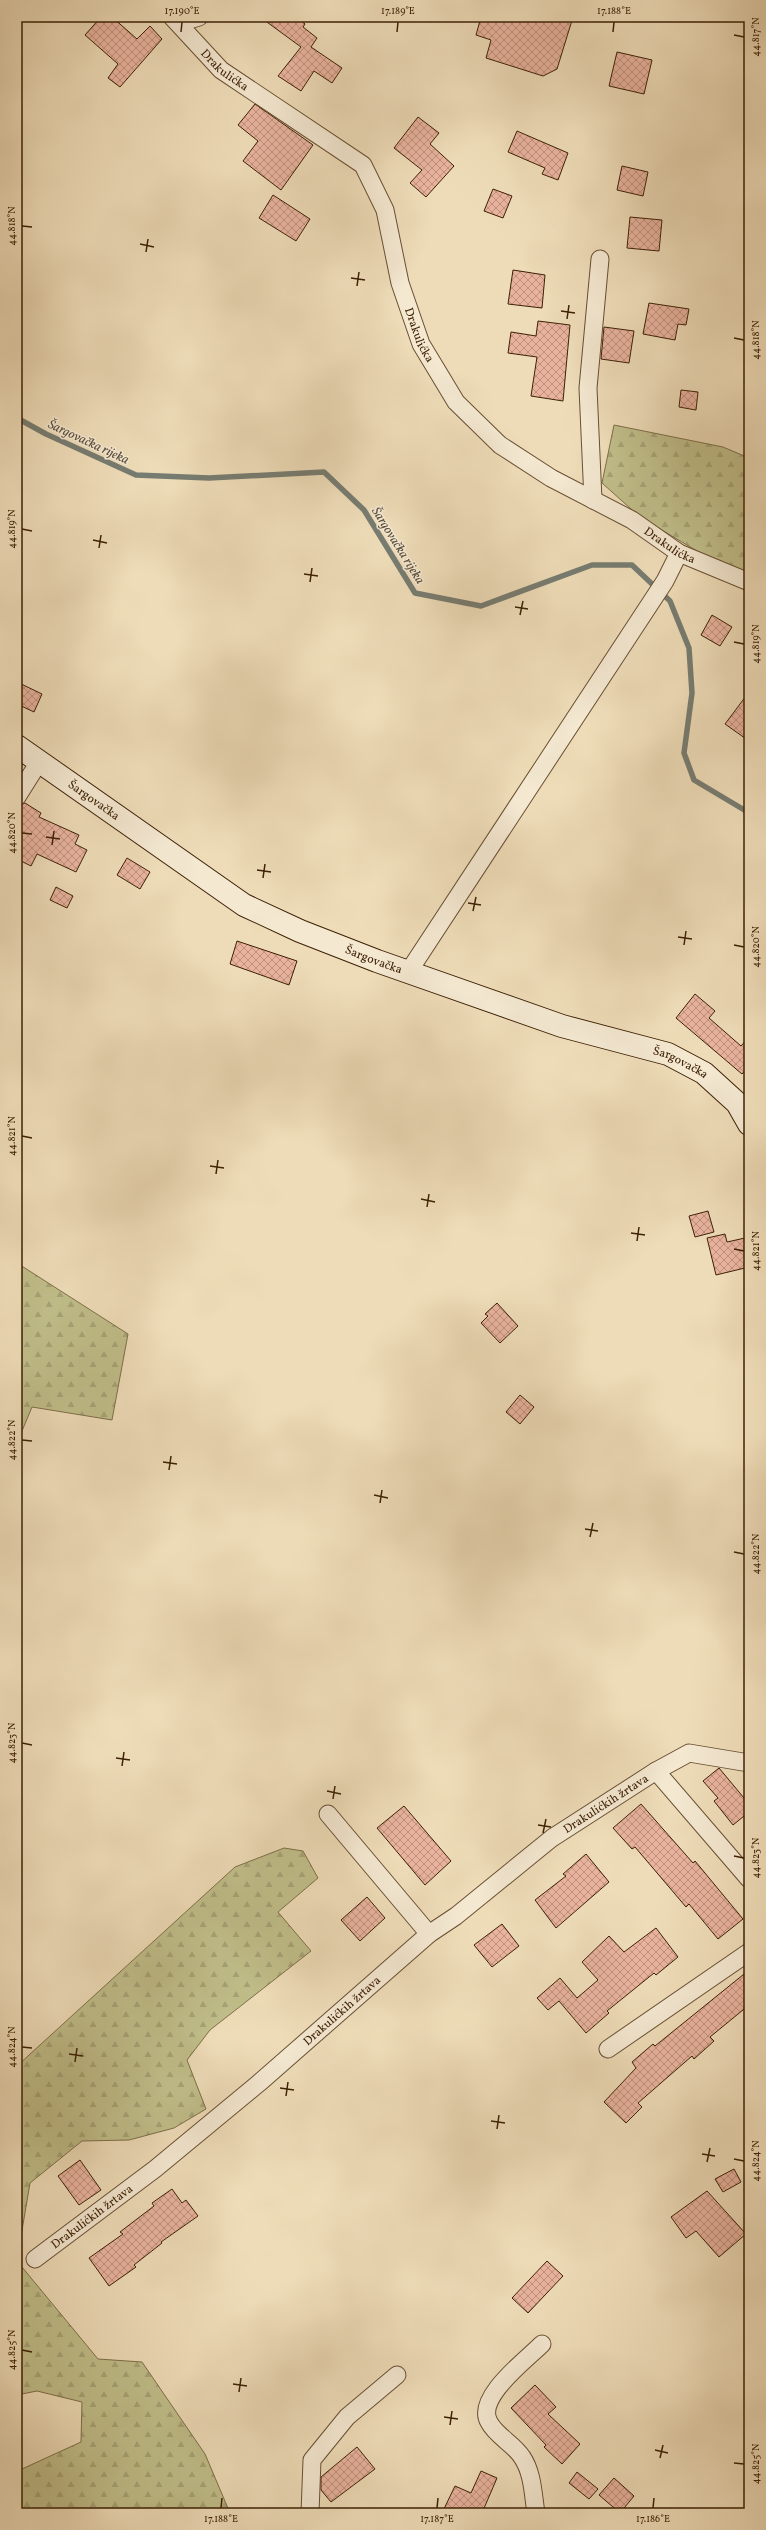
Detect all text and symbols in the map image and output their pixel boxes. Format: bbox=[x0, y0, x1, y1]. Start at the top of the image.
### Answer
text: 17.190°E bbox=[165, 4, 199, 18]
text: 17.189°E bbox=[381, 4, 415, 18]
text: 17.188°E bbox=[597, 4, 631, 18]
text: 44.817°N bbox=[749, 17, 763, 57]
street label: Drakulićka bbox=[197, 46, 251, 95]
text: 44.818°N bbox=[5, 206, 19, 246]
street label: Drakulićka bbox=[400, 306, 437, 366]
text: 44.818°N bbox=[749, 320, 763, 360]
water label: Šargovačka rijeka bbox=[45, 416, 132, 470]
water label: Šargovačka rijeka bbox=[366, 504, 428, 588]
text: 44.819°N bbox=[5, 509, 19, 549]
street label: Drakulićka bbox=[640, 524, 698, 568]
text: 44.819°N bbox=[749, 624, 763, 664]
street label: Šargovačka bbox=[64, 776, 123, 825]
text: 44.820°N bbox=[5, 812, 19, 854]
text: 44.820°N bbox=[749, 926, 763, 968]
street label: Šargovačka bbox=[343, 941, 404, 978]
street label: Šargovačka bbox=[651, 1042, 712, 1082]
text: 44.821°N bbox=[5, 1116, 19, 1156]
text: 44.821°N bbox=[749, 1231, 763, 1271]
text: 44.822°N bbox=[5, 1419, 19, 1461]
text: 44.822°N bbox=[749, 1533, 763, 1575]
text: 44.823°N bbox=[5, 1722, 19, 1763]
street label: Drakulićkih žrtava bbox=[561, 1771, 652, 1838]
text: 44.823°N bbox=[749, 1837, 763, 1878]
street label: Drakulićkih žrtava bbox=[300, 1973, 385, 2050]
text: 44.824°N bbox=[5, 2026, 19, 2068]
text: 44.824°N bbox=[749, 2140, 763, 2182]
street label: Drakulićkih žrtava bbox=[48, 2181, 137, 2253]
text: 44.825°N bbox=[5, 2329, 19, 2370]
text: 44.825°N bbox=[749, 2443, 763, 2484]
text: 17.188°E bbox=[204, 2512, 238, 2526]
text: 17.187°E bbox=[420, 2512, 454, 2526]
text: 17.186°E bbox=[636, 2512, 670, 2526]

